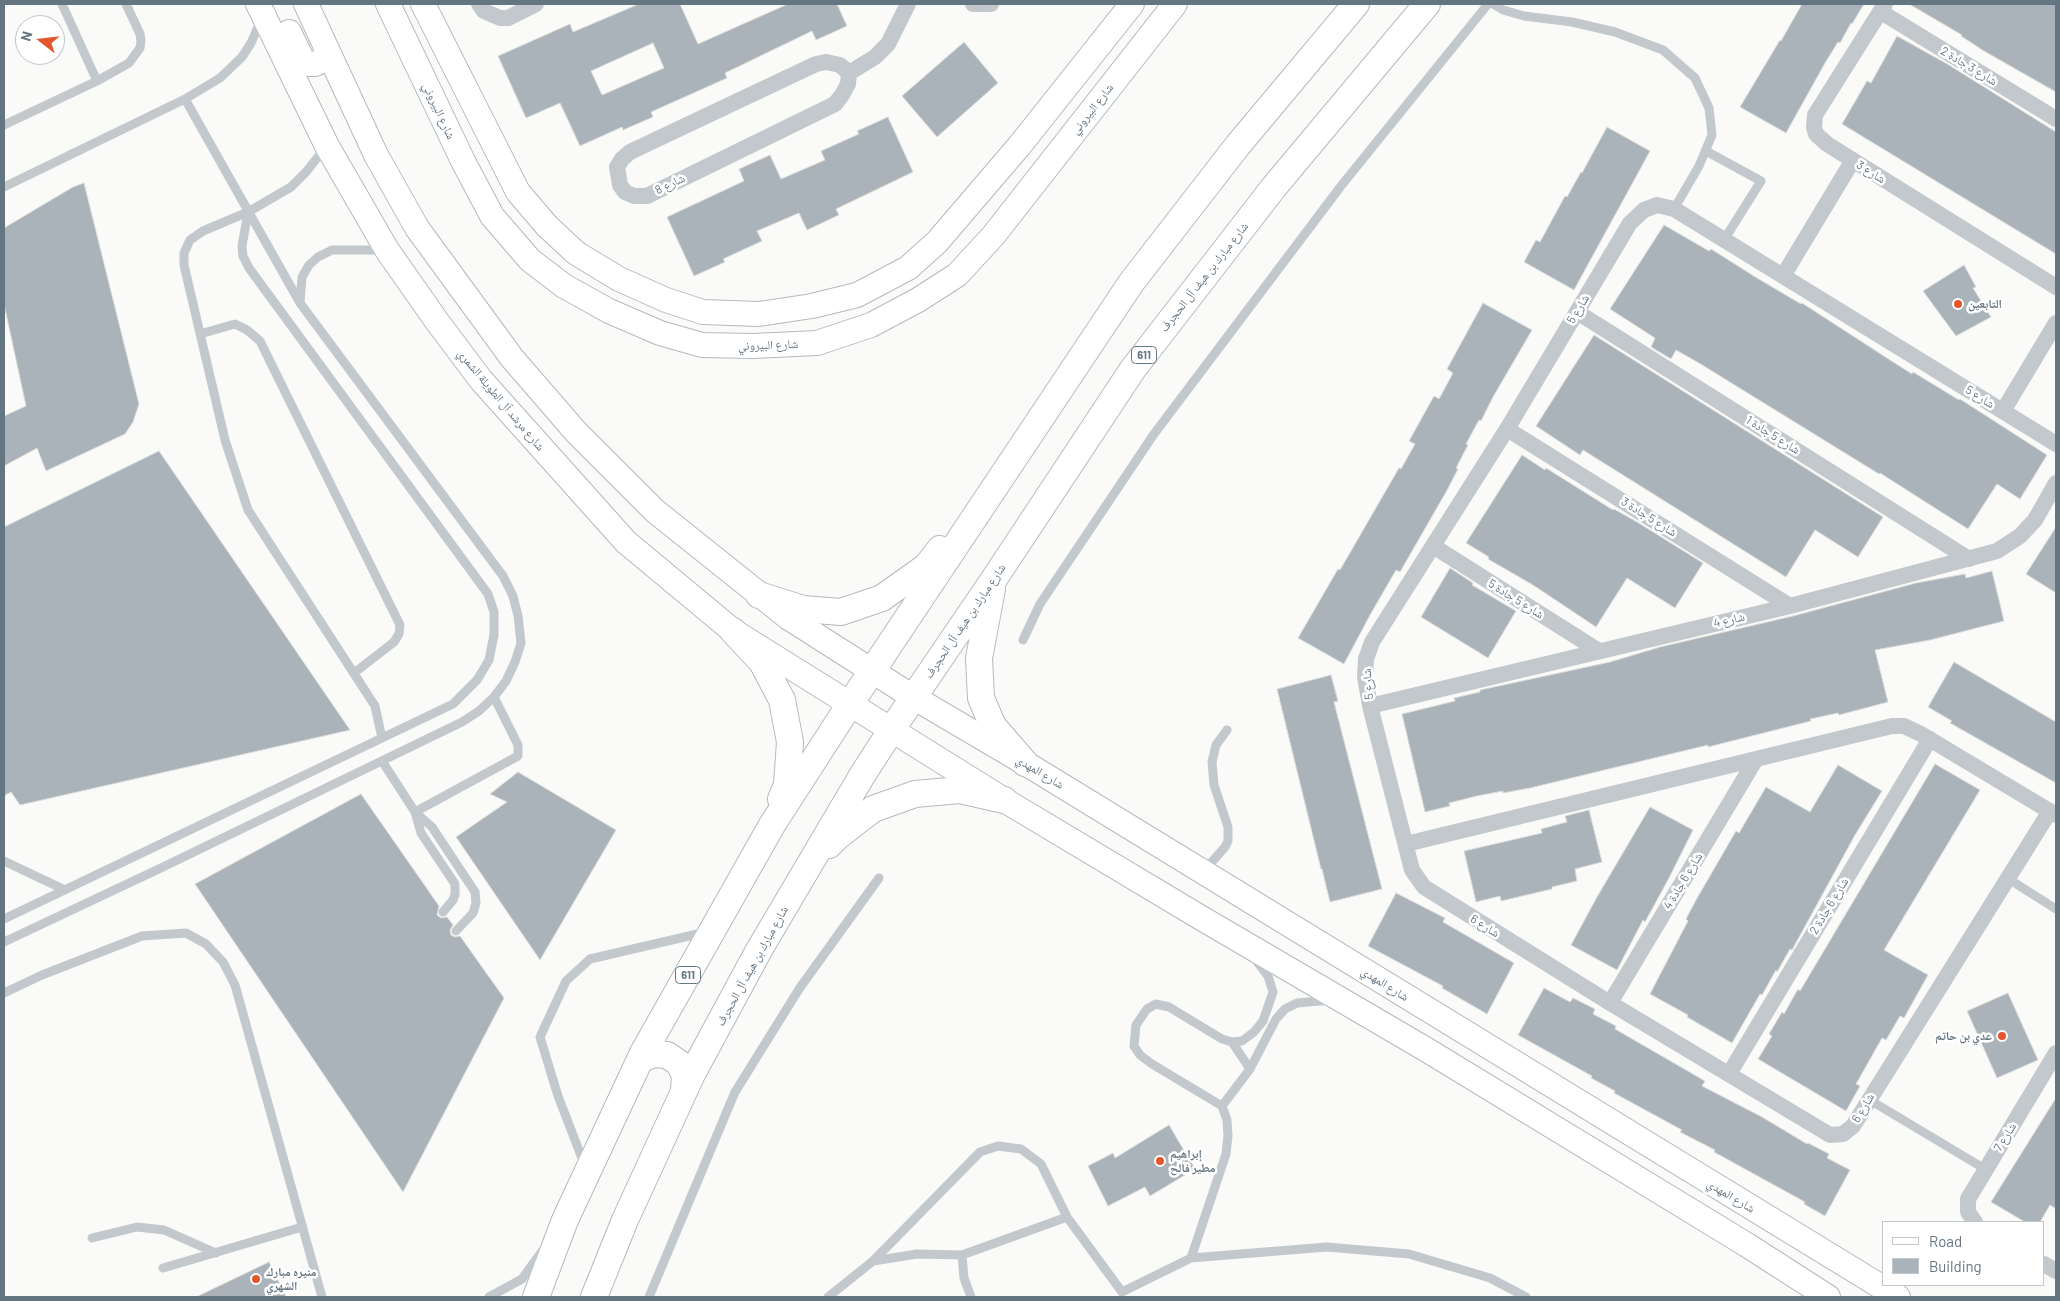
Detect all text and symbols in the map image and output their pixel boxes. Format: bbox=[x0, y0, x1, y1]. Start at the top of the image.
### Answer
north arrow bbox=[15, 15, 65, 65]
text: N bbox=[17, 29, 36, 43]
street label: شارع 3 جادة 2 bbox=[1938, 44, 2000, 88]
street label: شارع البيروني bbox=[420, 81, 458, 141]
street label: شارع البيروني bbox=[1068, 81, 1116, 137]
street label: شارع 3 bbox=[1854, 158, 1888, 186]
street label: شارع 8 bbox=[653, 171, 687, 197]
street label: شارع مبارك بن هيف آل الحجرف bbox=[1157, 219, 1251, 335]
street label: شارع 5 bbox=[1564, 292, 1592, 326]
place label: التابعين bbox=[1968, 297, 2002, 311]
marker: التابعين bbox=[1952, 298, 1964, 310]
street label: شارع البيروني bbox=[738, 337, 798, 353]
street label: شارع مرشد آل الطويلة الشمري bbox=[454, 346, 548, 454]
road number: 611 bbox=[1132, 346, 1156, 364]
street label: شارع 5 bbox=[1963, 383, 1997, 411]
street label: شارع 5 جادة 1 bbox=[1743, 413, 1803, 457]
street label: شارع 5 جادة 3 bbox=[1619, 494, 1679, 540]
street label: شارع مبارك بن هيف آل الحجرف bbox=[921, 561, 1009, 681]
street label: شارع 5 جادة 5 bbox=[1486, 576, 1546, 622]
street label: شارع 4 bbox=[1712, 609, 1746, 631]
street label: شارع 5 bbox=[1359, 668, 1377, 700]
street label: شارع المهدي bbox=[1013, 752, 1067, 792]
street label: شارع 6 جادة 4 bbox=[1661, 850, 1705, 912]
street label: شارع 6 جادة 2 bbox=[1807, 875, 1851, 937]
street label: شارع مبارك بن هيف آل الحجرف bbox=[713, 903, 791, 1029]
street label: شارع 6 bbox=[1468, 912, 1502, 940]
street label: شارع المهدي bbox=[1359, 964, 1411, 1004]
road number: 611 bbox=[676, 966, 700, 984]
place label: عدي بن حاتم bbox=[1935, 1029, 1992, 1043]
marker: عدي بن حاتم bbox=[1996, 1030, 2008, 1042]
street label: شارع 6 bbox=[1849, 1091, 1877, 1125]
street label: شارع 7 bbox=[1991, 1120, 2019, 1154]
place label: إبراهيم مطير فالح bbox=[1170, 1147, 1215, 1175]
marker: إبراهيم مطير فالح bbox=[1154, 1155, 1166, 1167]
street label: شارع المهدي bbox=[1704, 1176, 1758, 1216]
legend bbox=[1882, 1221, 2045, 1286]
text: Road bbox=[1929, 1232, 1962, 1250]
text: Building bbox=[1929, 1257, 1982, 1275]
place label: منيره مبارك الشهري bbox=[266, 1265, 316, 1293]
marker: منيره مبارك الشهري bbox=[250, 1273, 262, 1285]

